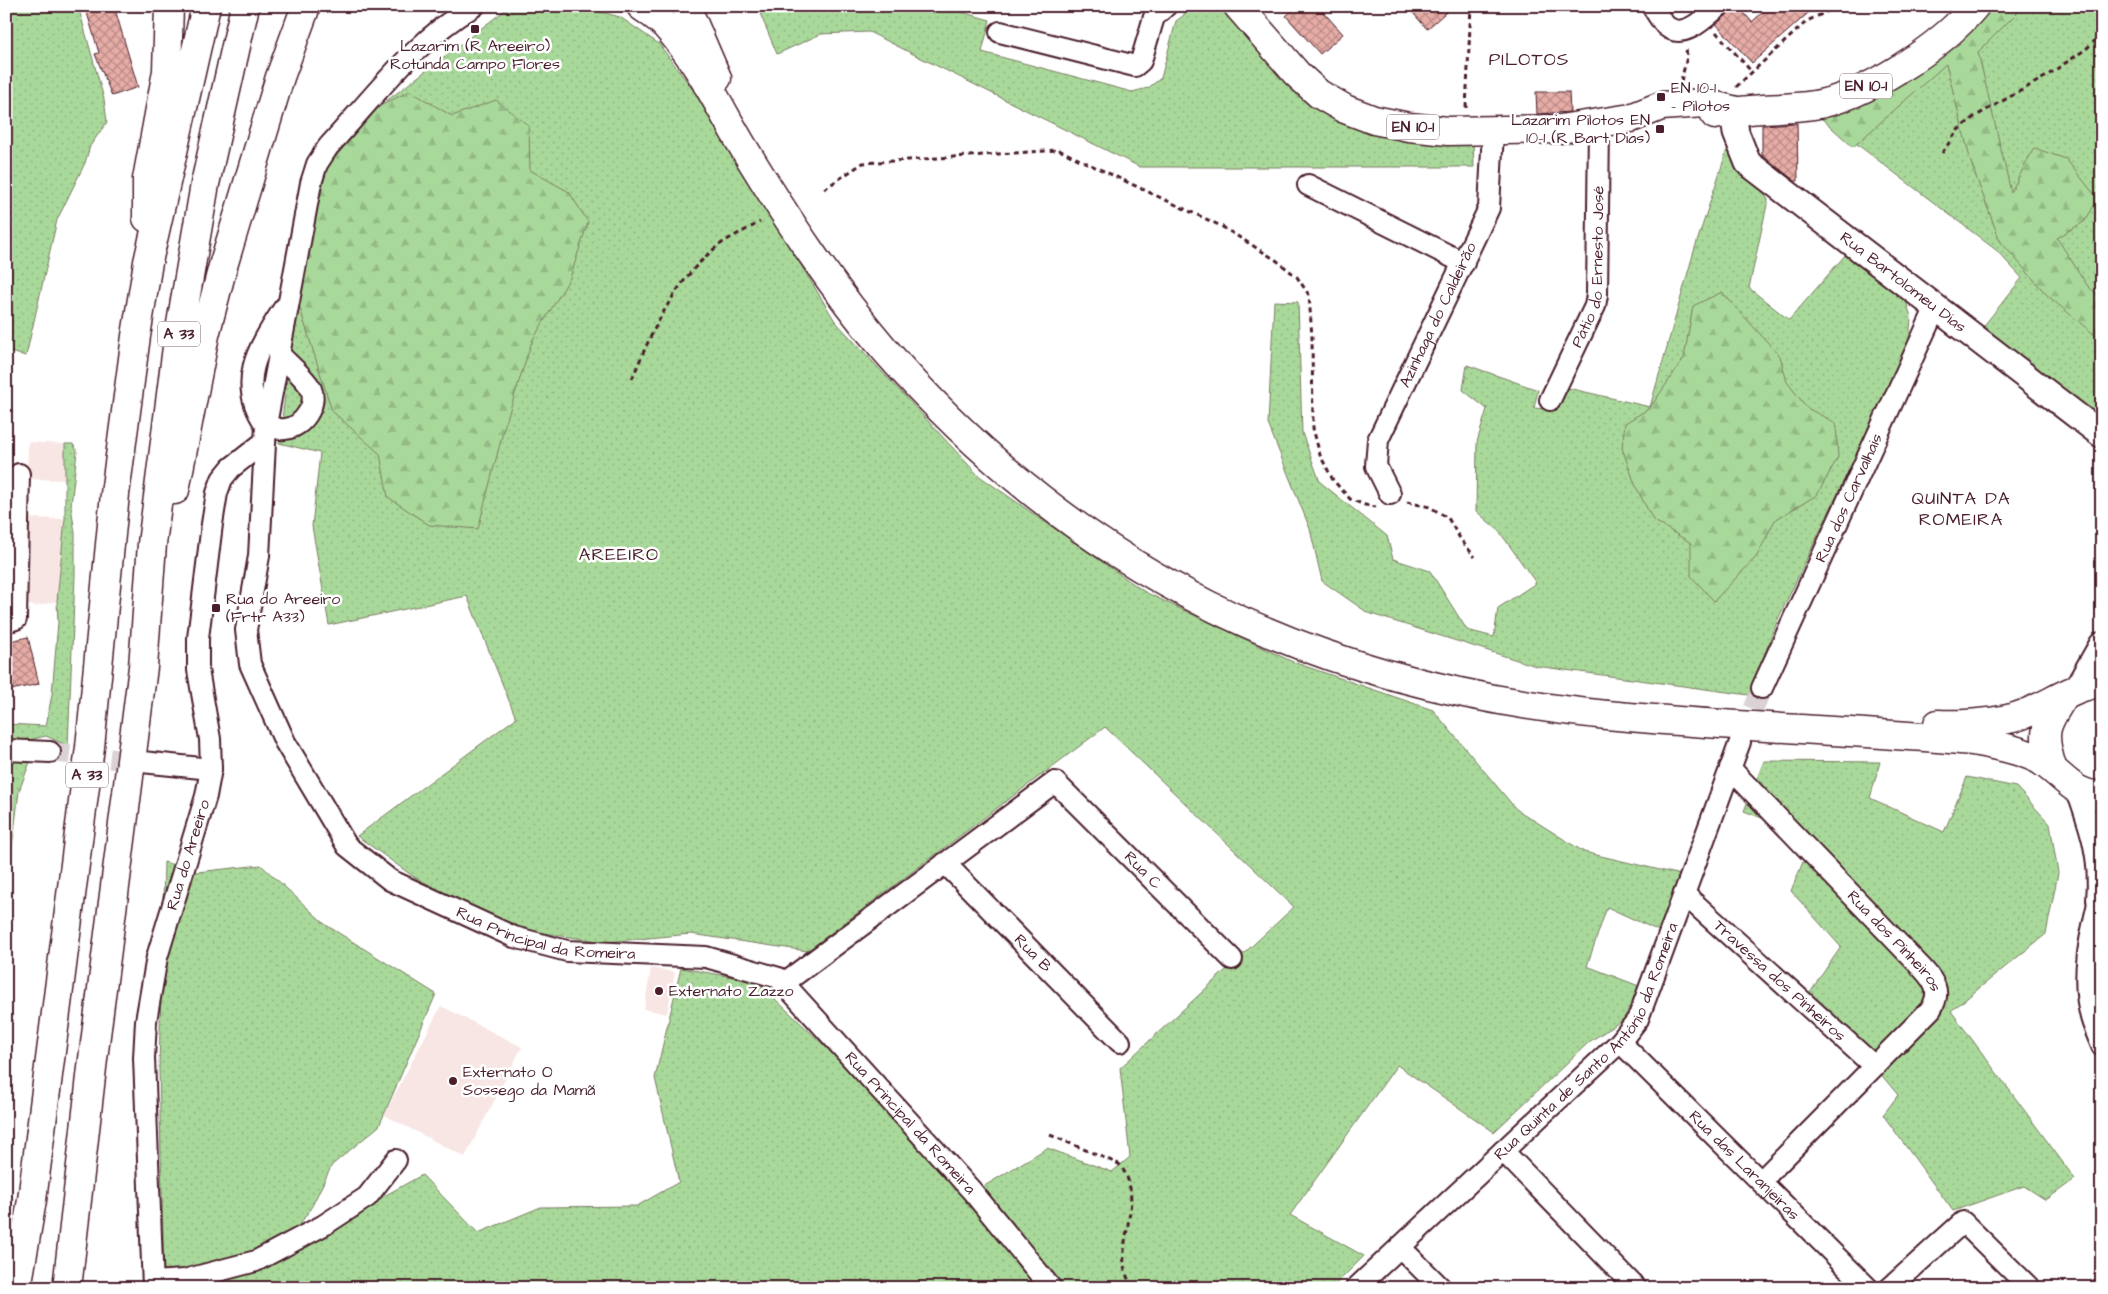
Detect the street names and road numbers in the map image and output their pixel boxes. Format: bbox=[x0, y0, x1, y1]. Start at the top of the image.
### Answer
road number: EN 10-1 bbox=[1840, 74, 1892, 98]
road number: EN 10-1 bbox=[1387, 114, 1439, 140]
street label: Pátio do Ernesto José bbox=[1566, 185, 1609, 351]
street label: Rua Bartolomeu Dias bbox=[1835, 226, 1971, 338]
street label: Azinhaga do Caldeirão bbox=[1394, 239, 1482, 391]
road number: A 33 bbox=[158, 322, 200, 346]
street label: Rua dos Carvalhais bbox=[1810, 430, 1888, 566]
road number: A 33 bbox=[66, 762, 108, 788]
street label: Rua do Areeiro bbox=[161, 797, 215, 913]
street label: Rua C bbox=[1119, 846, 1167, 894]
street label: Rua dos Pinheiros bbox=[1842, 885, 1947, 994]
street label: Rua Principal da Romeira bbox=[453, 901, 636, 965]
street label: Travessa dos Pinheiros bbox=[1709, 915, 1851, 1046]
street label: Rua Quinta de Santo António da Romeira bbox=[1489, 920, 1684, 1165]
street label: Rua B bbox=[1009, 929, 1057, 977]
street label: Rua Principal da Romeira bbox=[840, 1047, 981, 1199]
street label: Rua das Laranjeiras bbox=[1684, 1105, 1805, 1225]

